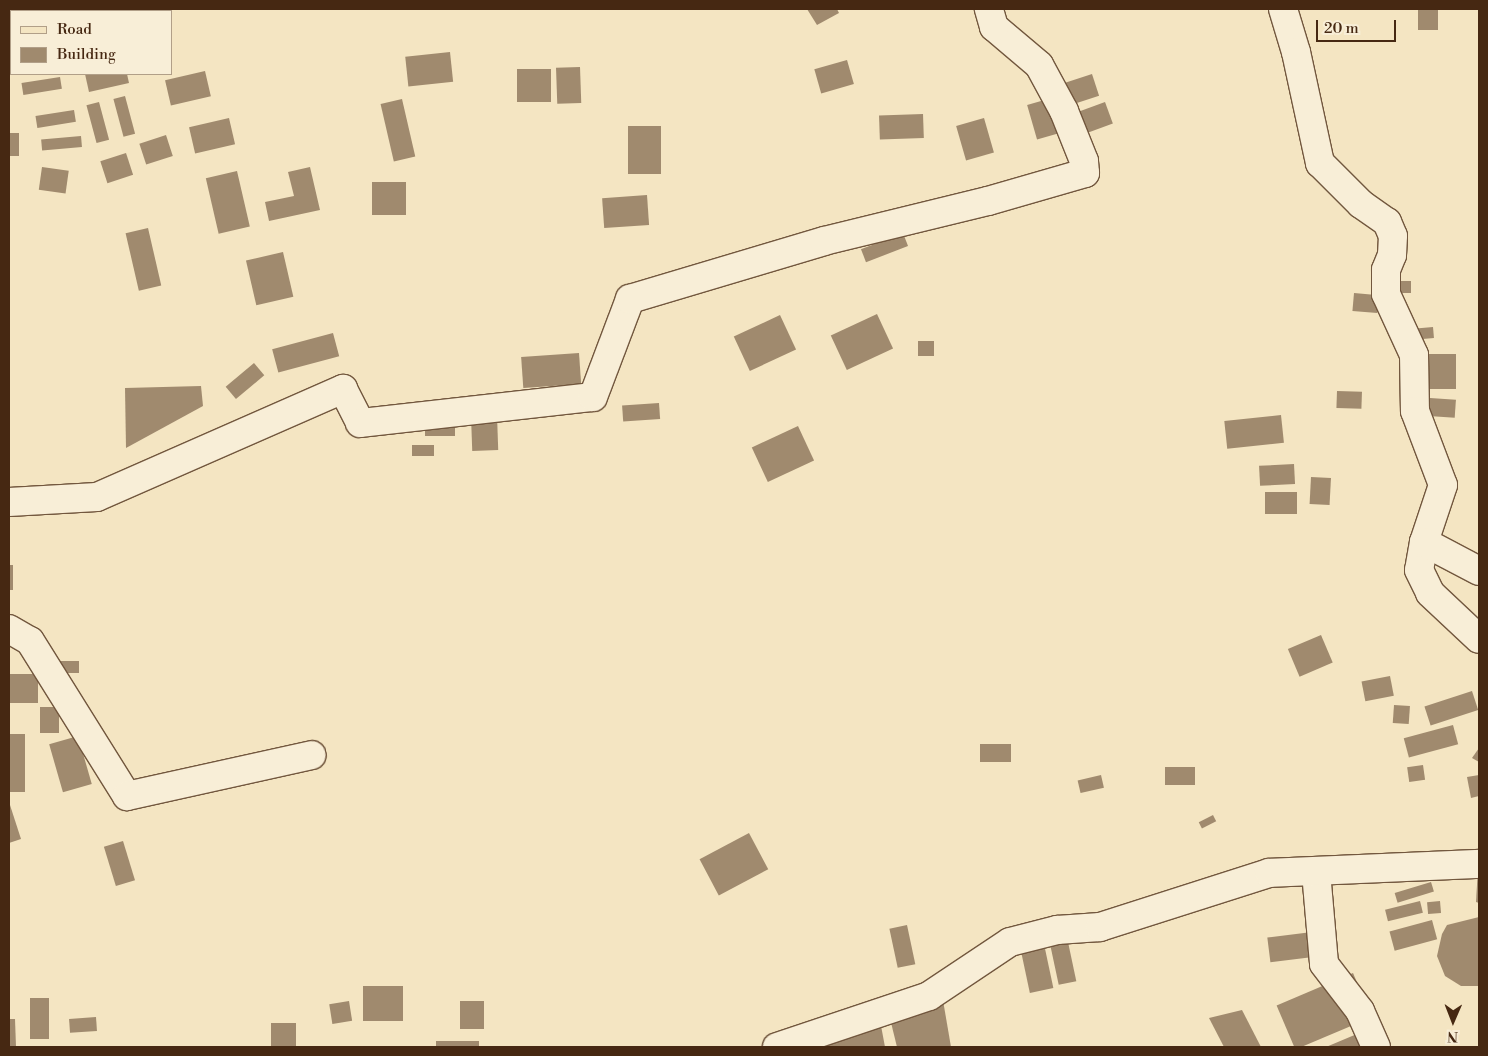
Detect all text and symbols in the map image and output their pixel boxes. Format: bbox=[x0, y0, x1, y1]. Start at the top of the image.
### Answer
legend bbox=[10, 10, 172, 75]
scale bar bbox=[1318, 10, 1398, 42]
text: 20 m bbox=[1324, 19, 1359, 38]
text: Road bbox=[57, 20, 92, 39]
text: Building bbox=[57, 45, 116, 64]
north arrow bbox=[1428, 996, 1478, 1046]
text: N bbox=[1447, 1027, 1458, 1045]

